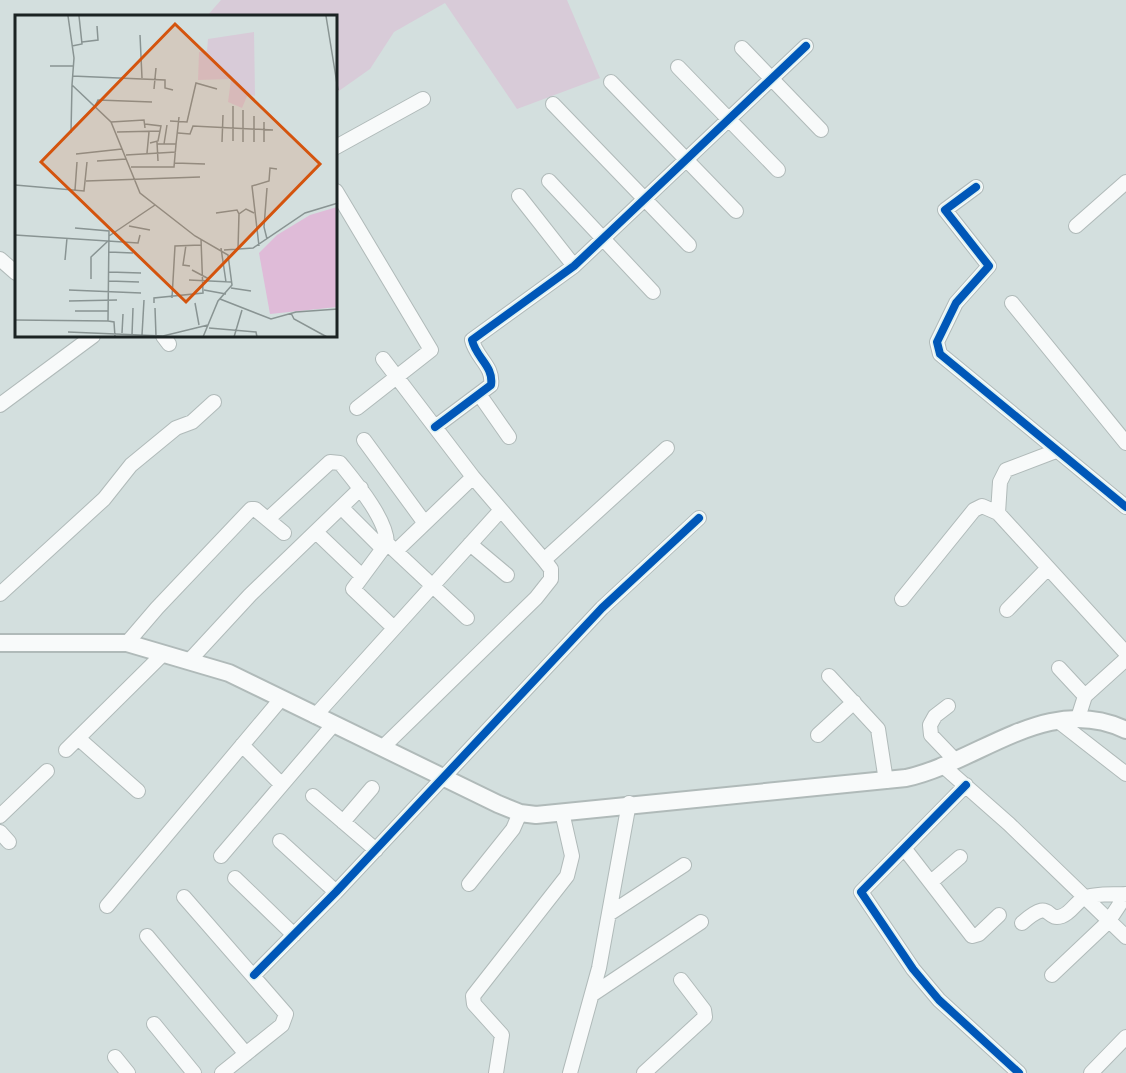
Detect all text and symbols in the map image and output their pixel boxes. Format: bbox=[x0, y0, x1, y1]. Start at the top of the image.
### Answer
inset map bbox=[15, 15, 338, 338]

